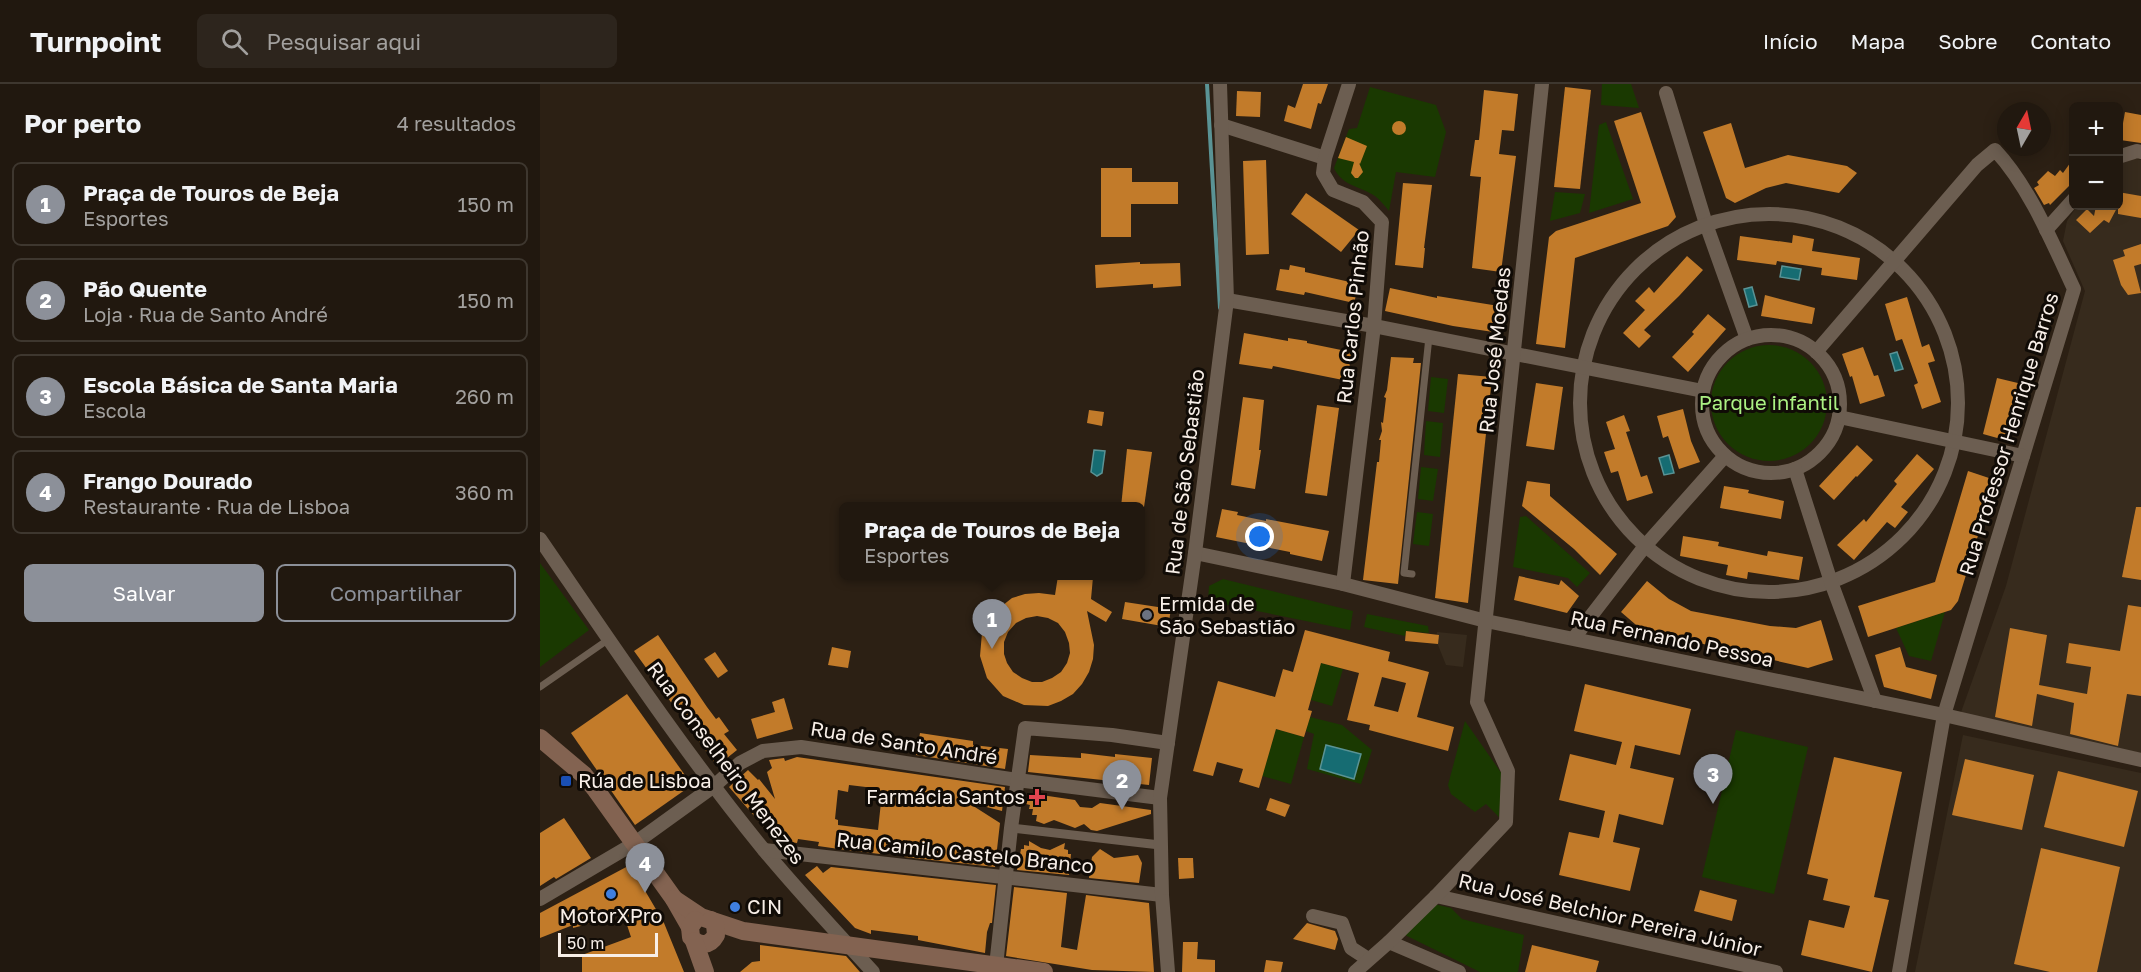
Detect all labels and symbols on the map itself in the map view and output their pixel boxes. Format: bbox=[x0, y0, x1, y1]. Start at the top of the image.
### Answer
north arrow bbox=[1997, 102, 2051, 156]
street label: Rua Carlos Pinhão bbox=[1331, 229, 1373, 405]
street label: Rua José Moedas bbox=[1473, 266, 1515, 434]
street label: Rua Professor Henrique Barros bbox=[1953, 289, 2063, 578]
street label: Rua de São Sebastião bbox=[1159, 368, 1209, 576]
park label: Parque infantil bbox=[1699, 390, 1839, 414]
your location bbox=[1245, 522, 1274, 551]
place label: Ermida de São Sebastião bbox=[1159, 591, 1295, 638]
pin: 1 bbox=[972, 600, 1012, 649]
street label: Rua Fernando Pessoa bbox=[1569, 605, 1776, 671]
marker: Ermida de São Sebastião bbox=[1140, 608, 1154, 622]
street label: Rua Conselheiro Menezes bbox=[643, 657, 811, 868]
street label: Rua de Santo André bbox=[809, 715, 999, 769]
pin: 3 bbox=[1694, 754, 1732, 804]
pin: 2 bbox=[1102, 760, 1142, 810]
place label: Rúa de Lisboa bbox=[578, 768, 711, 792]
marker: Rúa de Lisboa bbox=[559, 774, 573, 788]
place label: Farmácia Santos bbox=[866, 784, 1025, 808]
marker: Farmácia Santos bbox=[1030, 790, 1044, 804]
street label: Rua Camilo Castelo Branco bbox=[835, 827, 1095, 877]
pin: 4 bbox=[626, 844, 664, 893]
street label: Rua José Belchior Pereira Júnior bbox=[1456, 867, 1764, 961]
marker: MotorXPro bbox=[604, 887, 618, 901]
place label: CIN bbox=[747, 894, 782, 918]
marker: CIN bbox=[728, 900, 742, 914]
place label: MotorXPro bbox=[560, 903, 662, 927]
scale bar bbox=[558, 930, 658, 958]

